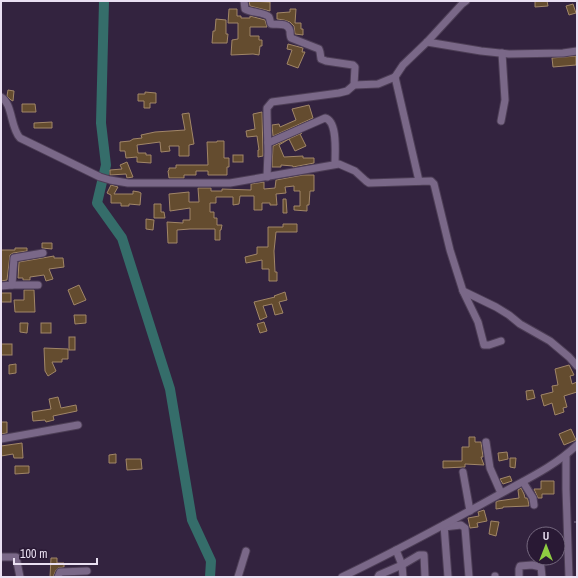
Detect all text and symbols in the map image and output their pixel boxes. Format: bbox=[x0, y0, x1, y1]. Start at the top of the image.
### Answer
north arrow bbox=[526, 526, 566, 566]
text: U bbox=[543, 529, 549, 543]
scale bar bbox=[14, 540, 97, 566]
text: 100 m bbox=[20, 546, 47, 562]

